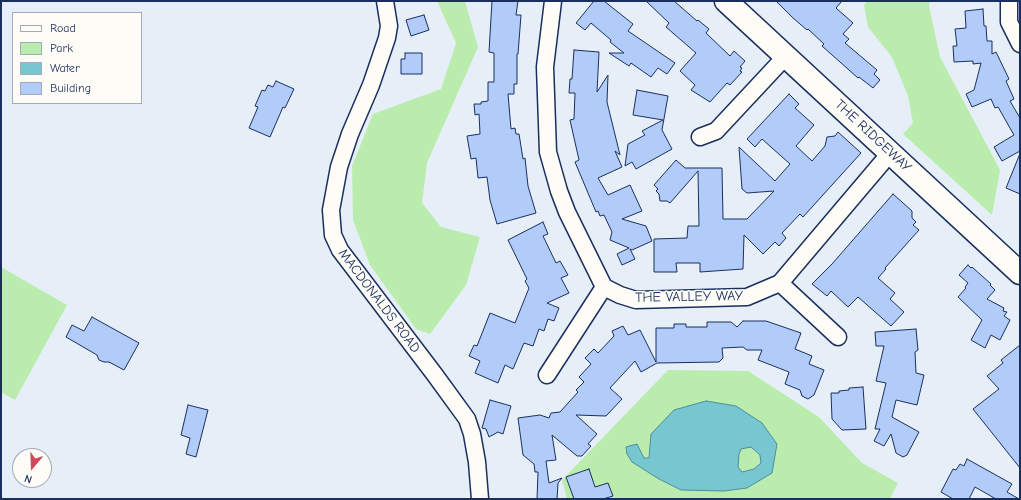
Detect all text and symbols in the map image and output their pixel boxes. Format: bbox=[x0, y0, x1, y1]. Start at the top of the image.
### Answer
legend bbox=[12, 12, 142, 104]
text: Road bbox=[50, 21, 76, 35]
text: Park bbox=[50, 41, 73, 55]
text: Water bbox=[50, 61, 80, 75]
text: Building bbox=[50, 81, 91, 95]
street label: THE RIDGEWAY bbox=[831, 96, 915, 176]
street label: MACDONALDS ROAD bbox=[334, 246, 424, 356]
street label: THE VALLEY WAY bbox=[635, 288, 743, 306]
north arrow bbox=[12, 448, 52, 488]
text: N bbox=[23, 472, 34, 486]

